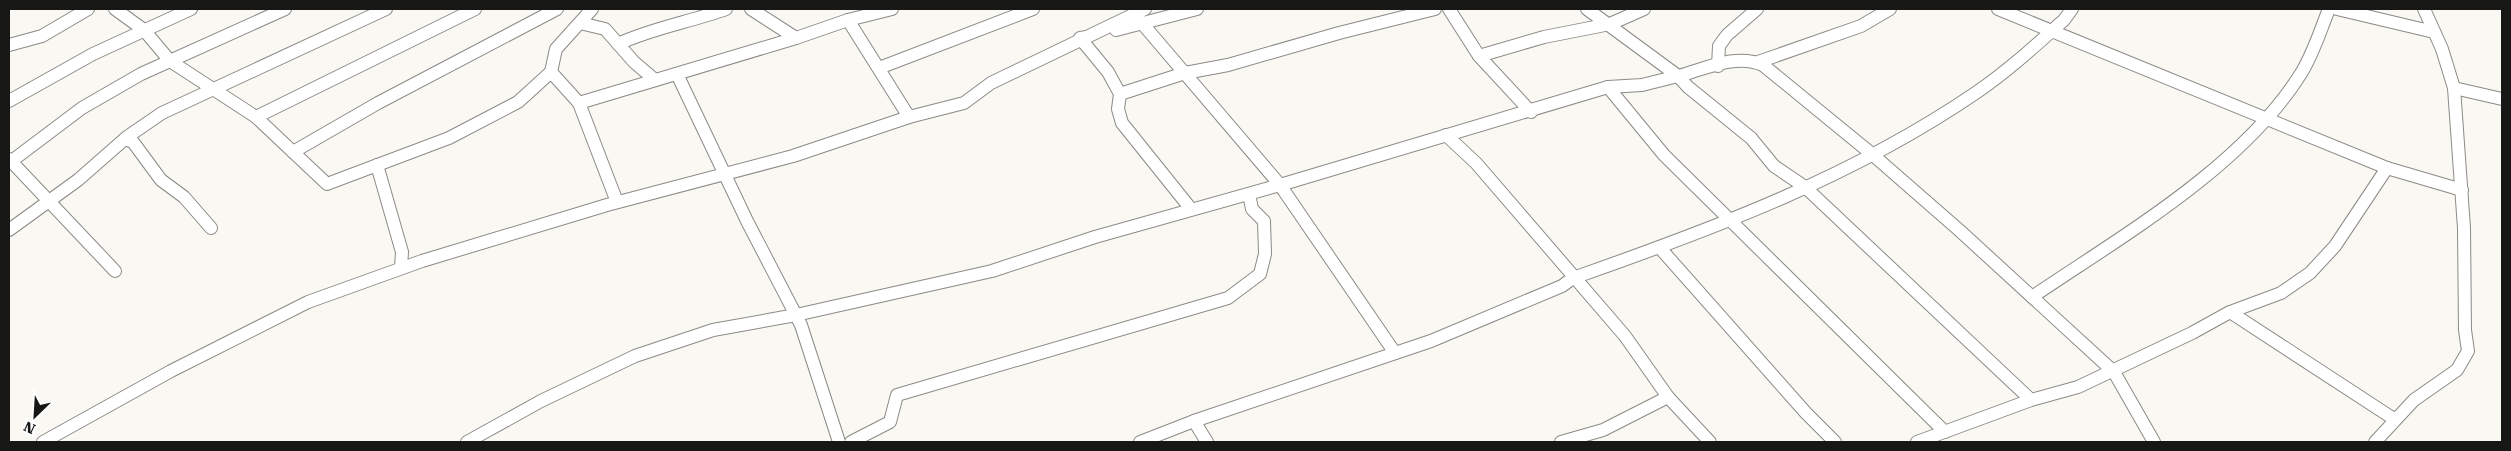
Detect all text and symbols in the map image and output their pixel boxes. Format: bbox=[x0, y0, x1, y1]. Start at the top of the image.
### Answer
north arrow bbox=[10, 391, 60, 441]
text: N bbox=[21, 418, 38, 437]

